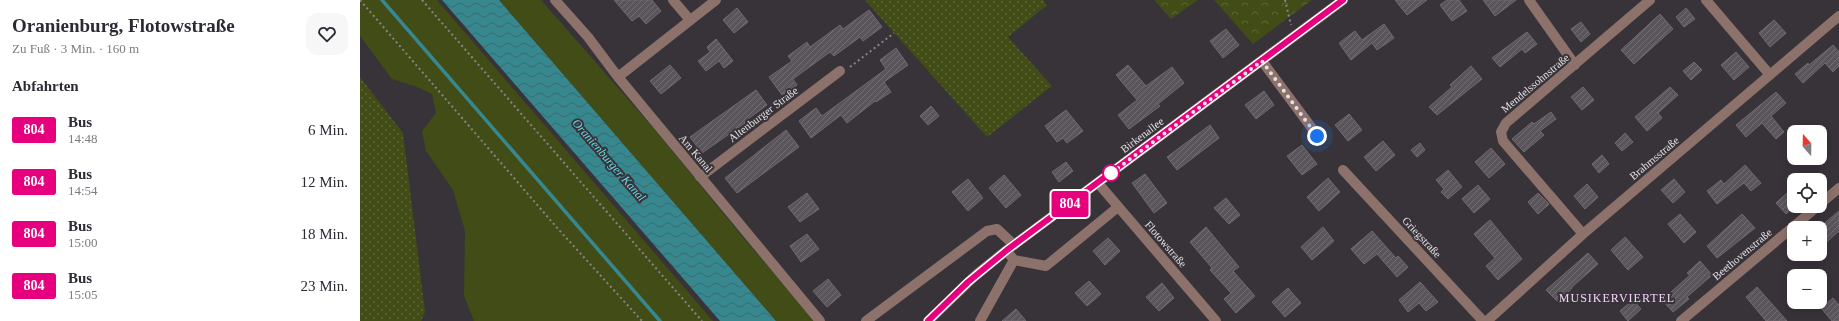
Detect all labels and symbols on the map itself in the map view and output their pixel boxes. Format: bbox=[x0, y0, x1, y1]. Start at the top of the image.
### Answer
street label: Mendelssohnstraße bbox=[1499, 51, 1571, 115]
street label: Altenburger Straße bbox=[726, 84, 800, 144]
street label: Birkenallee bbox=[1118, 115, 1166, 155]
water label: Oranienburger Kanal bbox=[569, 116, 649, 205]
north arrow bbox=[1787, 125, 1827, 165]
your location bbox=[1307, 126, 1327, 146]
street label: Am Kanal bbox=[677, 132, 715, 174]
street label: Brahmsstraße bbox=[1627, 134, 1681, 182]
unlabelled marker bbox=[1102, 164, 1120, 182]
line badge: 804 bbox=[1047, 191, 1093, 217]
street label: Griegstraße bbox=[1400, 214, 1444, 260]
street label: Flotowstraße bbox=[1143, 218, 1189, 270]
street label: Beethovenstraße bbox=[1710, 226, 1774, 282]
district label: MUSIKERVIERTEL bbox=[1559, 291, 1675, 305]

